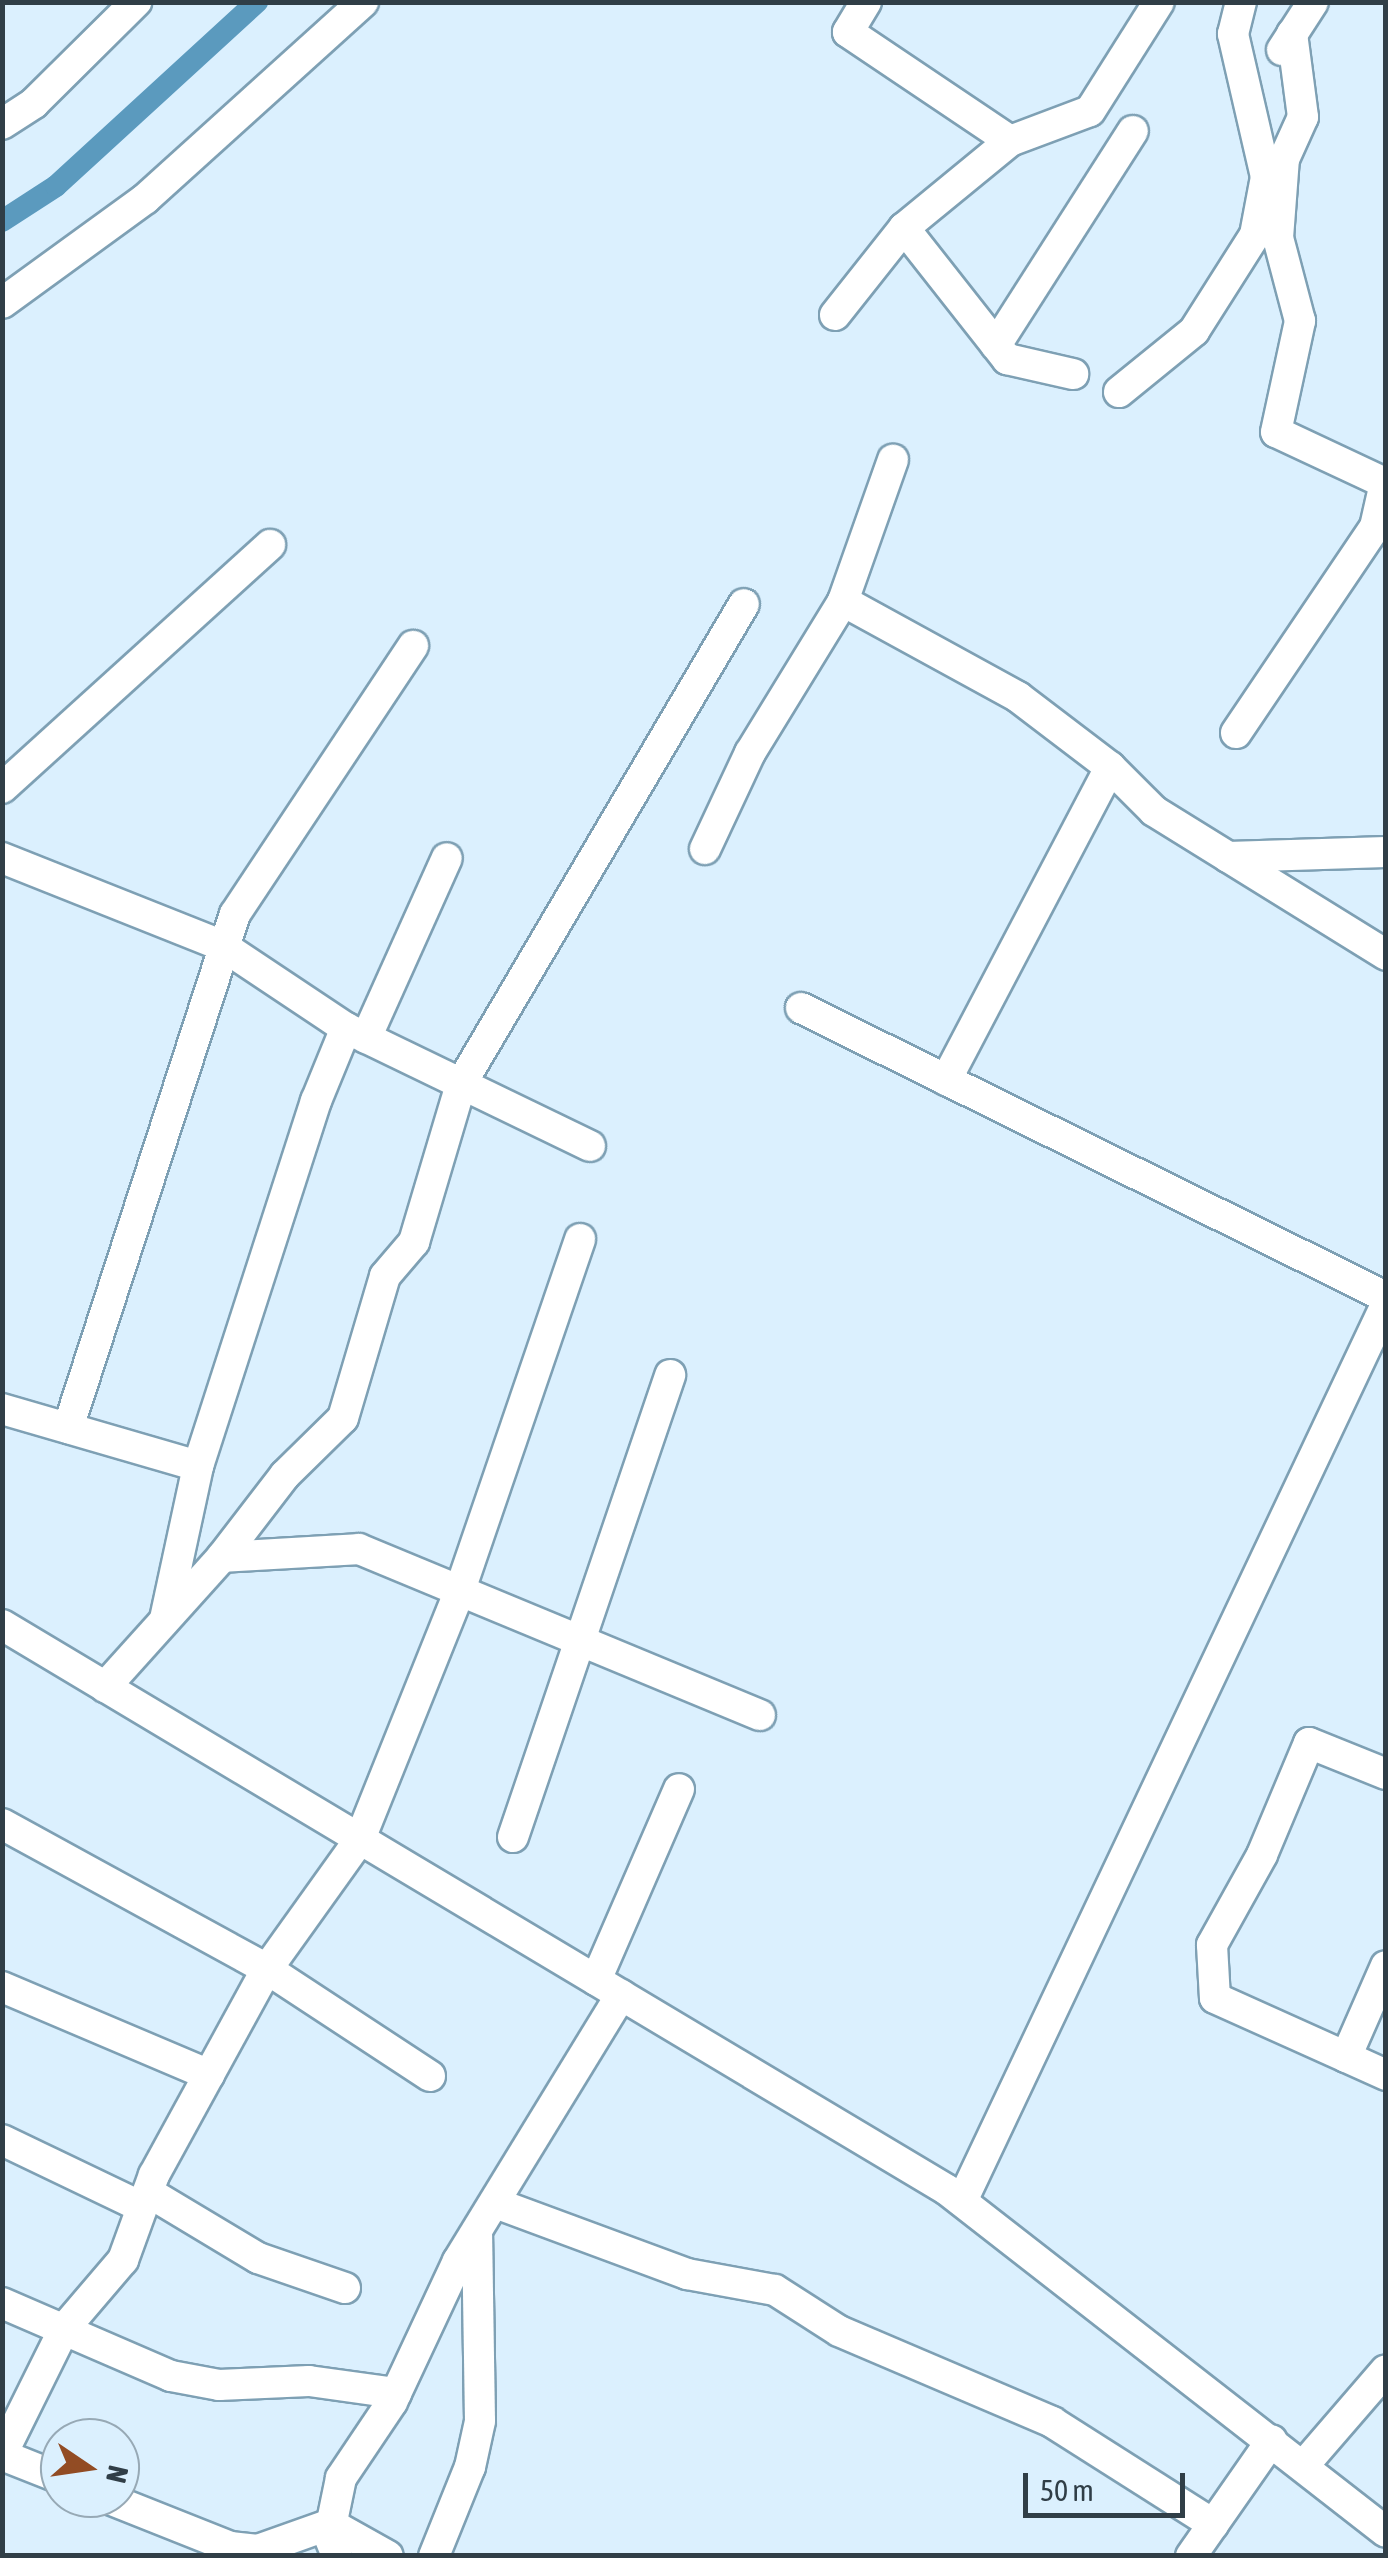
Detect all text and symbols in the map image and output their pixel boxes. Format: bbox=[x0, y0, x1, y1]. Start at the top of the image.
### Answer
north arrow bbox=[40, 2418, 140, 2518]
scale bar bbox=[1028, 2453, 1190, 2515]
text: N bbox=[100, 2463, 135, 2486]
text: 50 m bbox=[1040, 2473, 1094, 2507]

